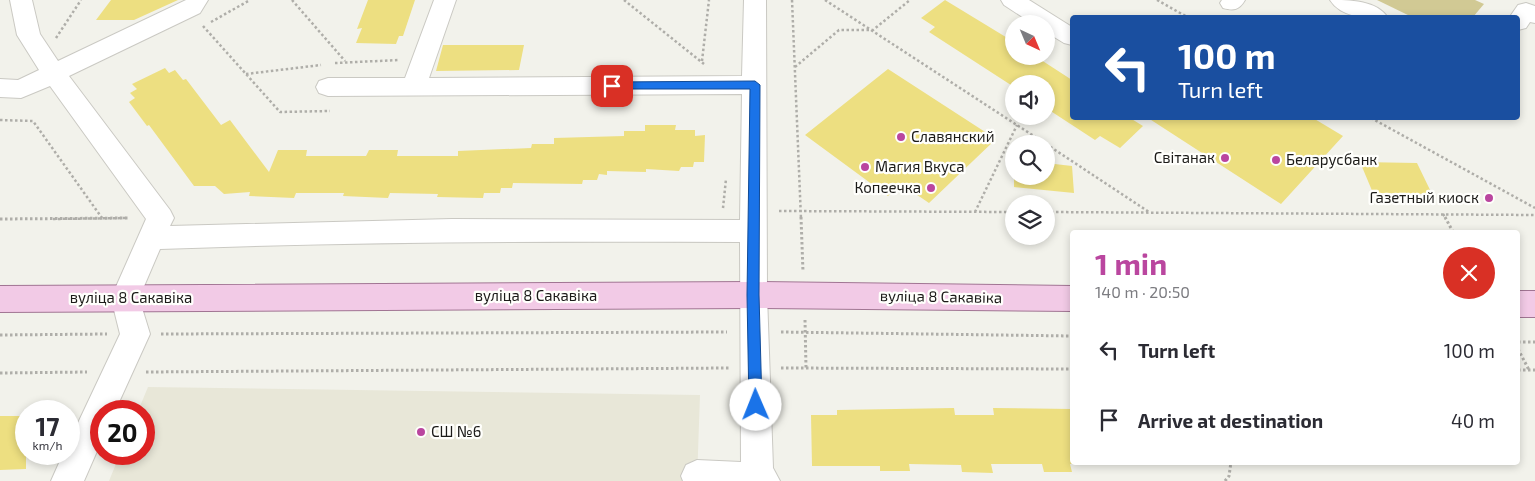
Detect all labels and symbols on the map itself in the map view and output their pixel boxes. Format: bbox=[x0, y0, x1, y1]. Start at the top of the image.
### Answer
north arrow bbox=[1005, 15, 1055, 65]
pin bbox=[591, 65, 633, 107]
place label: Славянский bbox=[911, 127, 994, 145]
marker: Славянский bbox=[895, 131, 907, 143]
place label: Світанак bbox=[1154, 148, 1215, 166]
place label: Беларусбанк bbox=[1286, 150, 1377, 169]
marker: Світанак bbox=[1219, 152, 1231, 164]
marker: Беларусбанк bbox=[1270, 154, 1282, 166]
place label: Магия Вкуса bbox=[875, 157, 965, 176]
marker: Магия Вкуса bbox=[859, 161, 871, 173]
place label: Копеечка bbox=[854, 178, 921, 196]
marker: Копеечка bbox=[925, 182, 937, 194]
place label: Газетный киоск bbox=[1370, 188, 1479, 206]
marker: Газетный киоск bbox=[1483, 192, 1495, 204]
street label: вуліца 8 Сакавіка bbox=[475, 286, 597, 305]
street label: вуліца 8 Сакавіка bbox=[880, 286, 1002, 307]
street label: вуліца 8 Сакавіка bbox=[70, 288, 192, 307]
position arrow bbox=[729, 378, 781, 430]
speed limit sign: 20 bbox=[90, 400, 155, 465]
place label: СШ №6 bbox=[431, 422, 481, 440]
marker: СШ №6 bbox=[415, 426, 427, 438]

